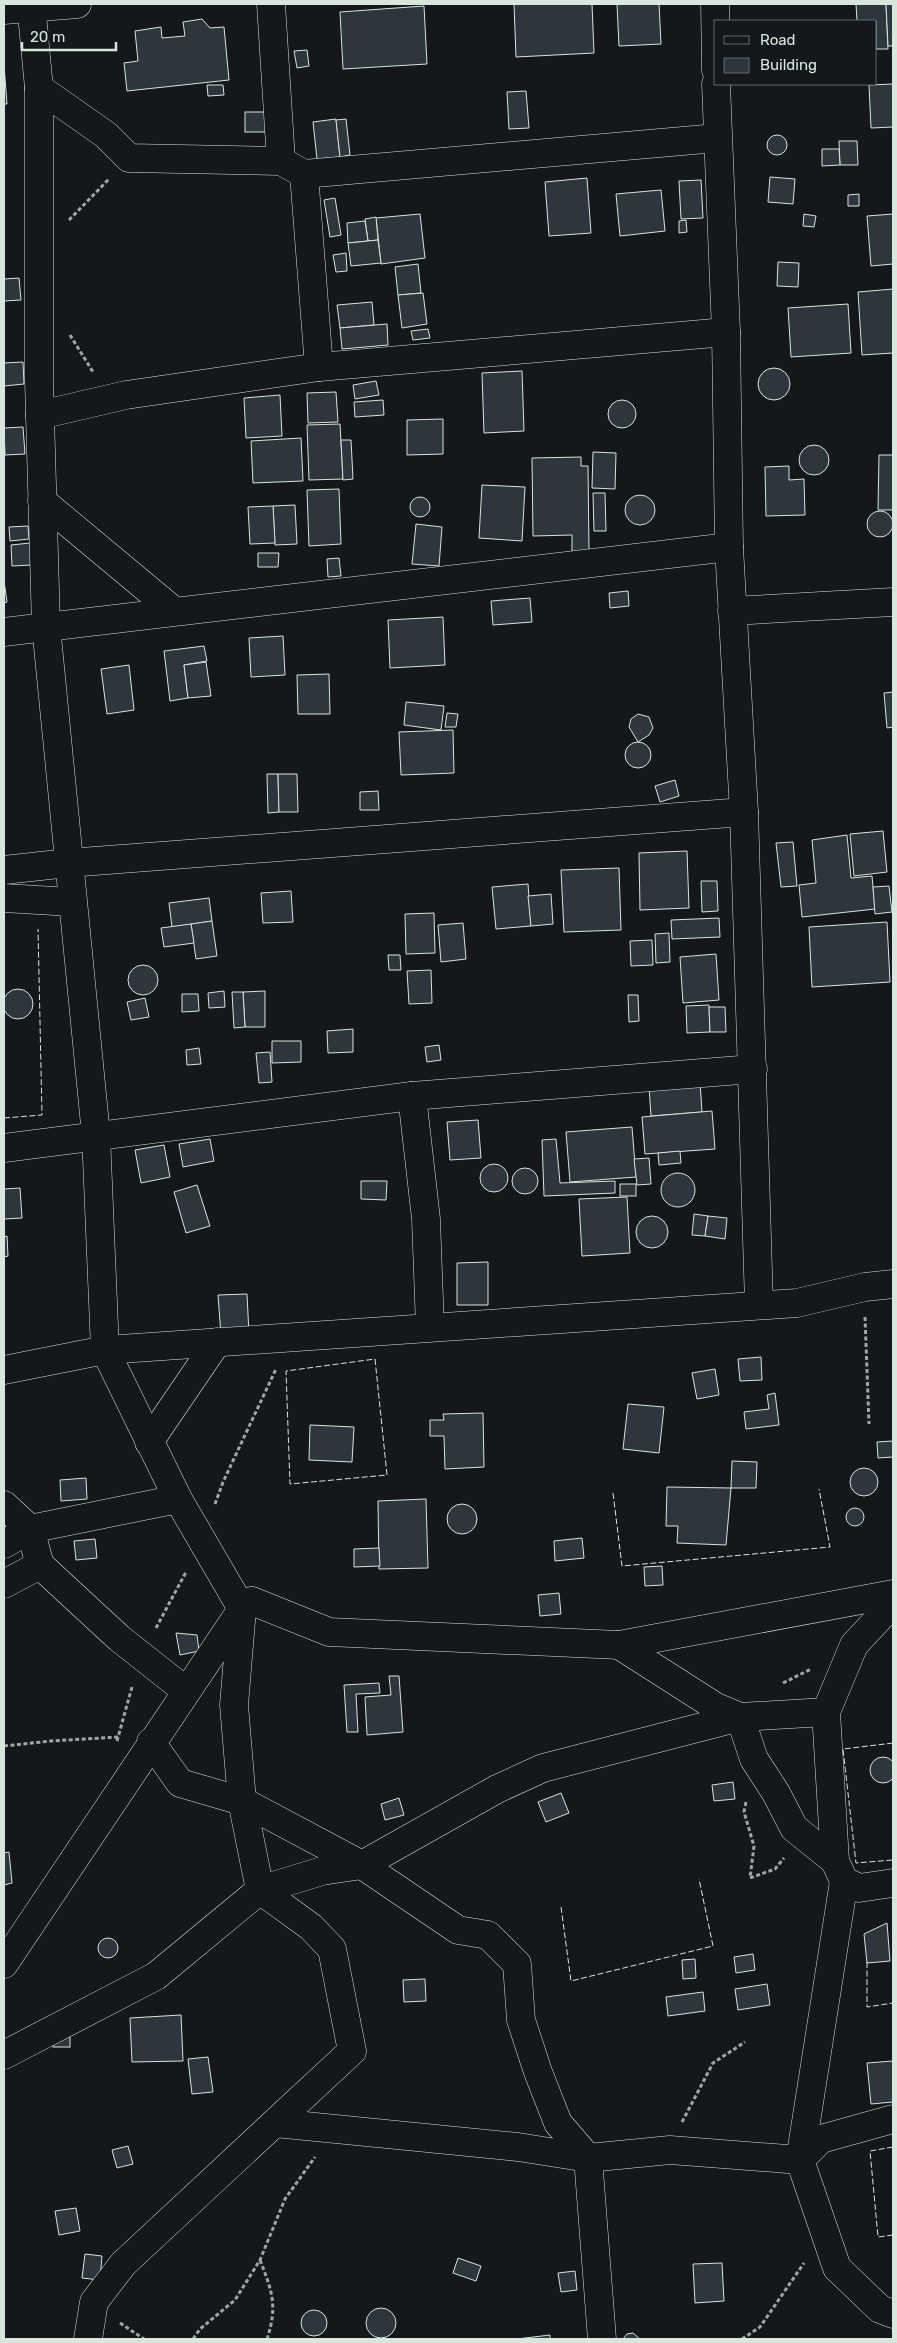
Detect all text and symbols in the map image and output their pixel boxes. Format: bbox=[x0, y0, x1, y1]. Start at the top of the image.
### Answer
scale bar bbox=[22, 20, 116, 52]
legend bbox=[714, 20, 877, 85]
text: 20 m bbox=[30, 28, 65, 46]
text: Road bbox=[760, 31, 796, 49]
text: Building bbox=[760, 56, 817, 74]

